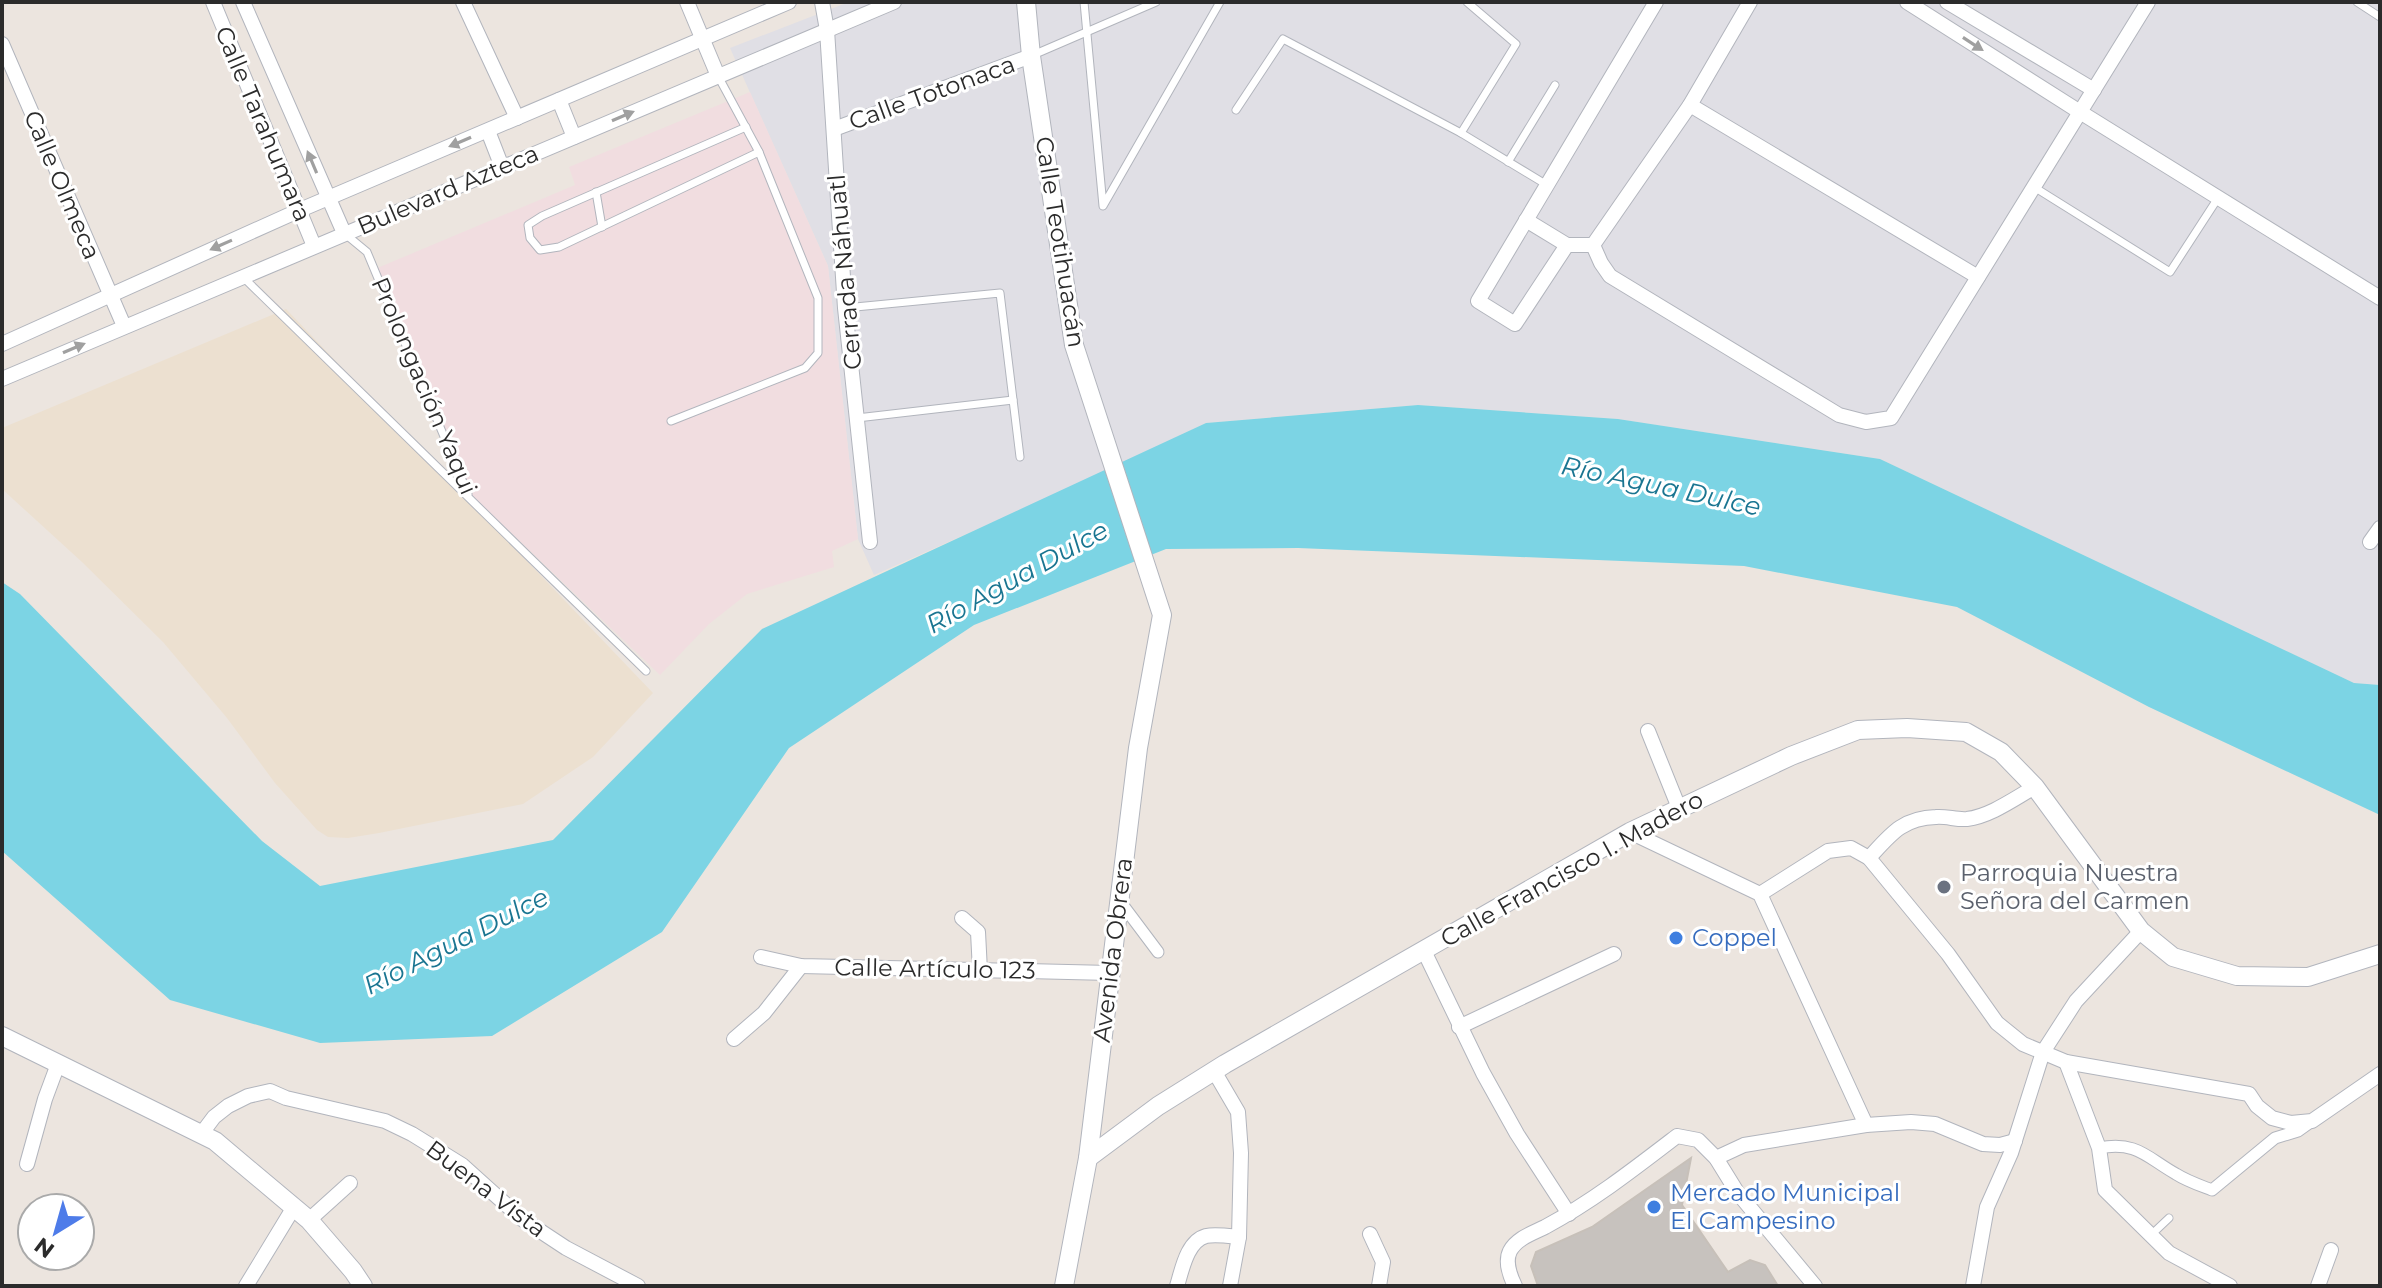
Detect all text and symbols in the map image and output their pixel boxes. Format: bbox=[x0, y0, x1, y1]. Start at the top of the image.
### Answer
street label: Calle Tarahumara bbox=[209, 22, 318, 226]
one-way arrow bbox=[1962, 36, 1984, 51]
street label: Calle Totonaca bbox=[845, 49, 1019, 136]
street label: Calle Olmeca bbox=[18, 106, 107, 264]
one-way arrow bbox=[611, 110, 635, 123]
street label: Calle Teotihuacán bbox=[1029, 134, 1091, 350]
one-way arrow bbox=[448, 136, 472, 149]
street label: Bulevard Azteca bbox=[353, 138, 543, 241]
one-way arrow bbox=[306, 150, 319, 174]
street label: Cerrada Náhuatl bbox=[822, 173, 868, 371]
one-way arrow bbox=[209, 239, 233, 252]
street label: Prolongación Yaqui bbox=[366, 273, 483, 499]
one-way arrow bbox=[62, 341, 85, 354]
water label: Río Agua Dulce bbox=[1558, 449, 1764, 523]
water label: Río Agua Dulce bbox=[920, 514, 1114, 640]
street label: Calle Francisco I. Madero bbox=[1435, 784, 1708, 953]
street label: Avenida Obrera bbox=[1087, 856, 1138, 1044]
place label: Parroquia Nuestra Señora del Carmen bbox=[1960, 858, 2190, 915]
marker: Parroquia Nuestra Señora del Carmen bbox=[1935, 878, 1953, 896]
water label: Río Agua Dulce bbox=[358, 881, 554, 1001]
place label: Coppel bbox=[1692, 923, 1777, 952]
marker: Coppel bbox=[1667, 929, 1685, 947]
street label: Calle Artículo 123 bbox=[834, 952, 1036, 985]
street label: Buena Vista bbox=[420, 1134, 552, 1243]
place label: Mercado Municipal El Campesino bbox=[1670, 1178, 1900, 1235]
north arrow bbox=[16, 1192, 96, 1272]
marker: Mercado Municipal El Campesino bbox=[1645, 1198, 1663, 1216]
text: N bbox=[29, 1231, 59, 1264]

